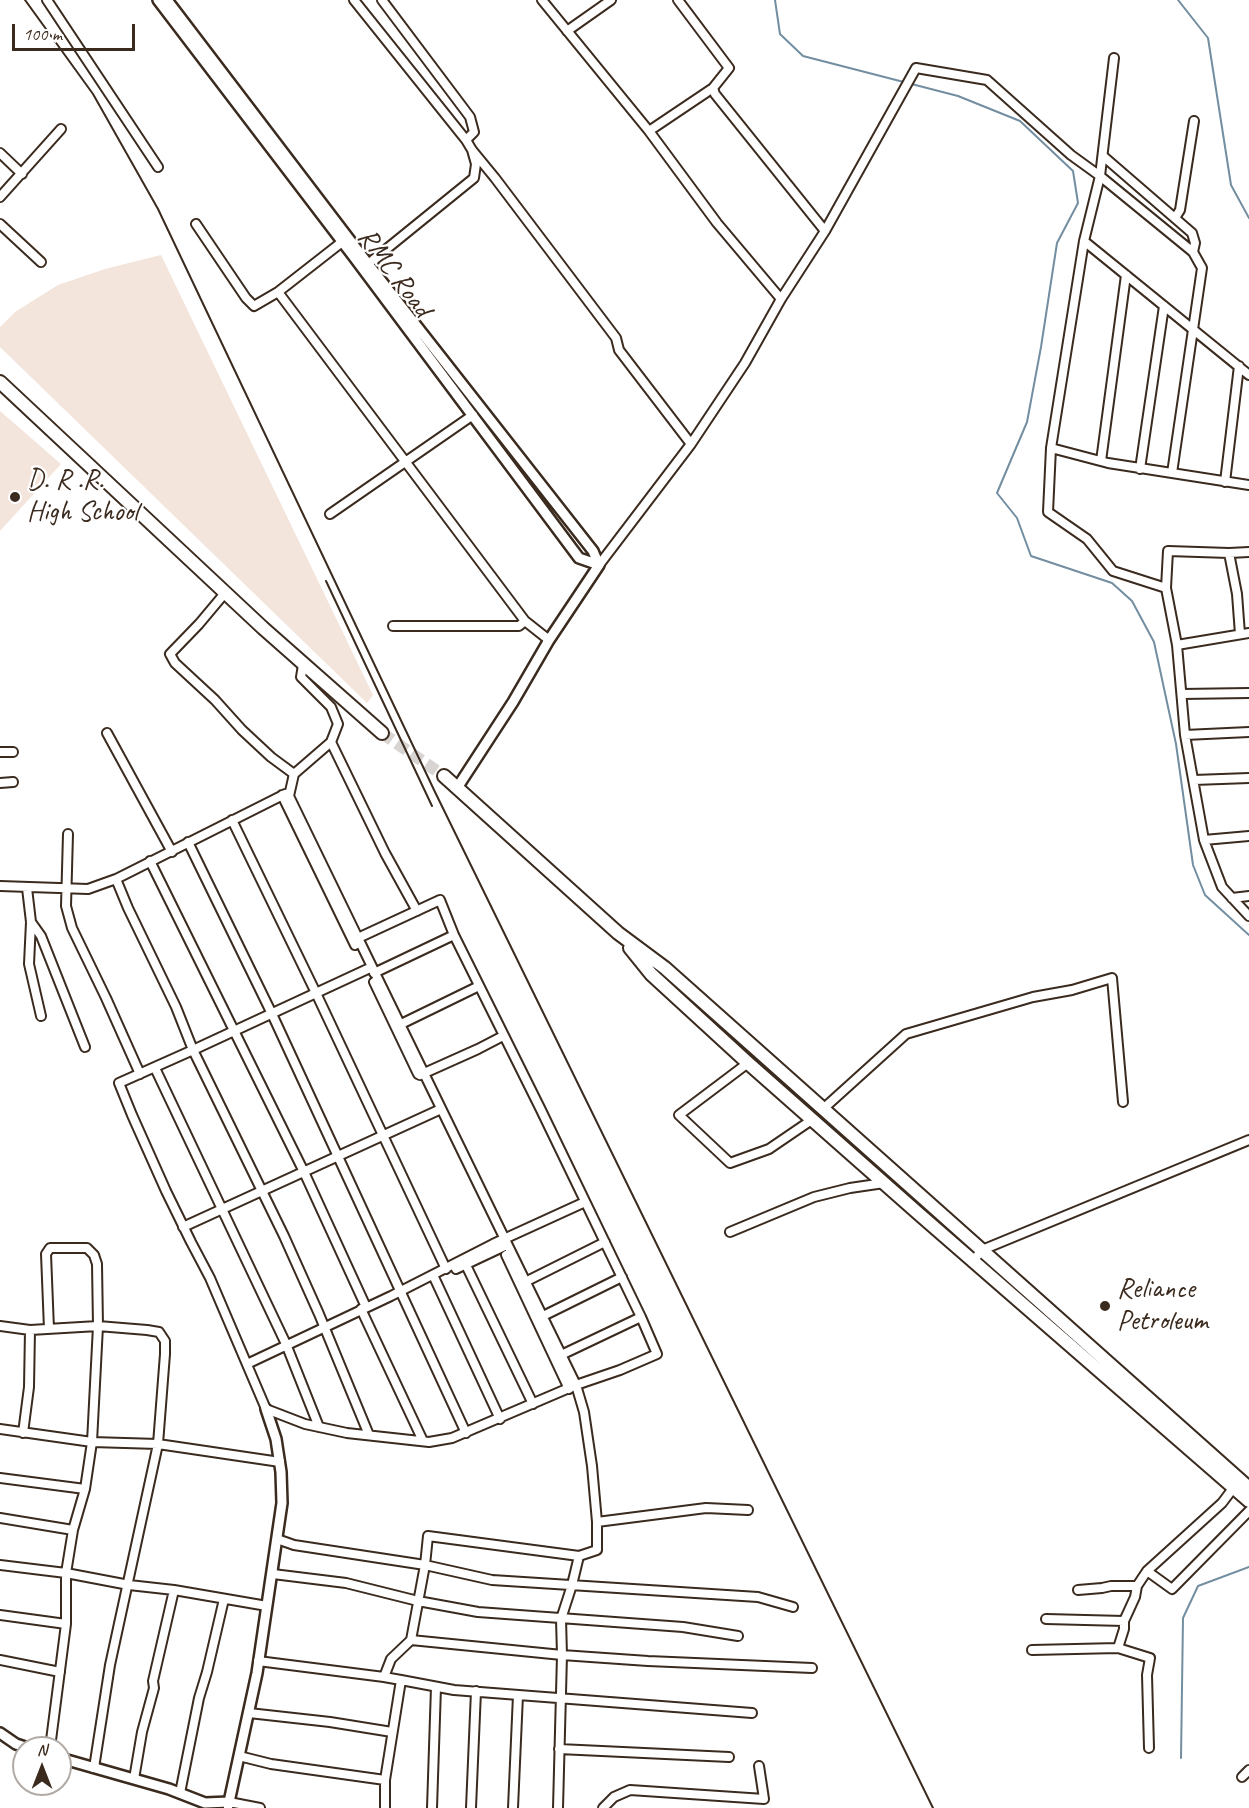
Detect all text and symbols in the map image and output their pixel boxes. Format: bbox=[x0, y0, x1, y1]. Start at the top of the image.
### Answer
scale bar bbox=[15, 12, 138, 50]
text: 100 m bbox=[23, 23, 62, 45]
street label: RMC Road bbox=[350, 222, 438, 324]
place label: D. R .R. High School bbox=[27, 464, 138, 530]
marker: D. R .R. High School bbox=[8, 490, 22, 504]
place label: Reliance Petroleum bbox=[1117, 1273, 1208, 1339]
marker: Reliance Petroleum bbox=[1098, 1299, 1112, 1313]
north arrow bbox=[12, 1736, 72, 1796]
text: N bbox=[37, 1740, 47, 1760]

